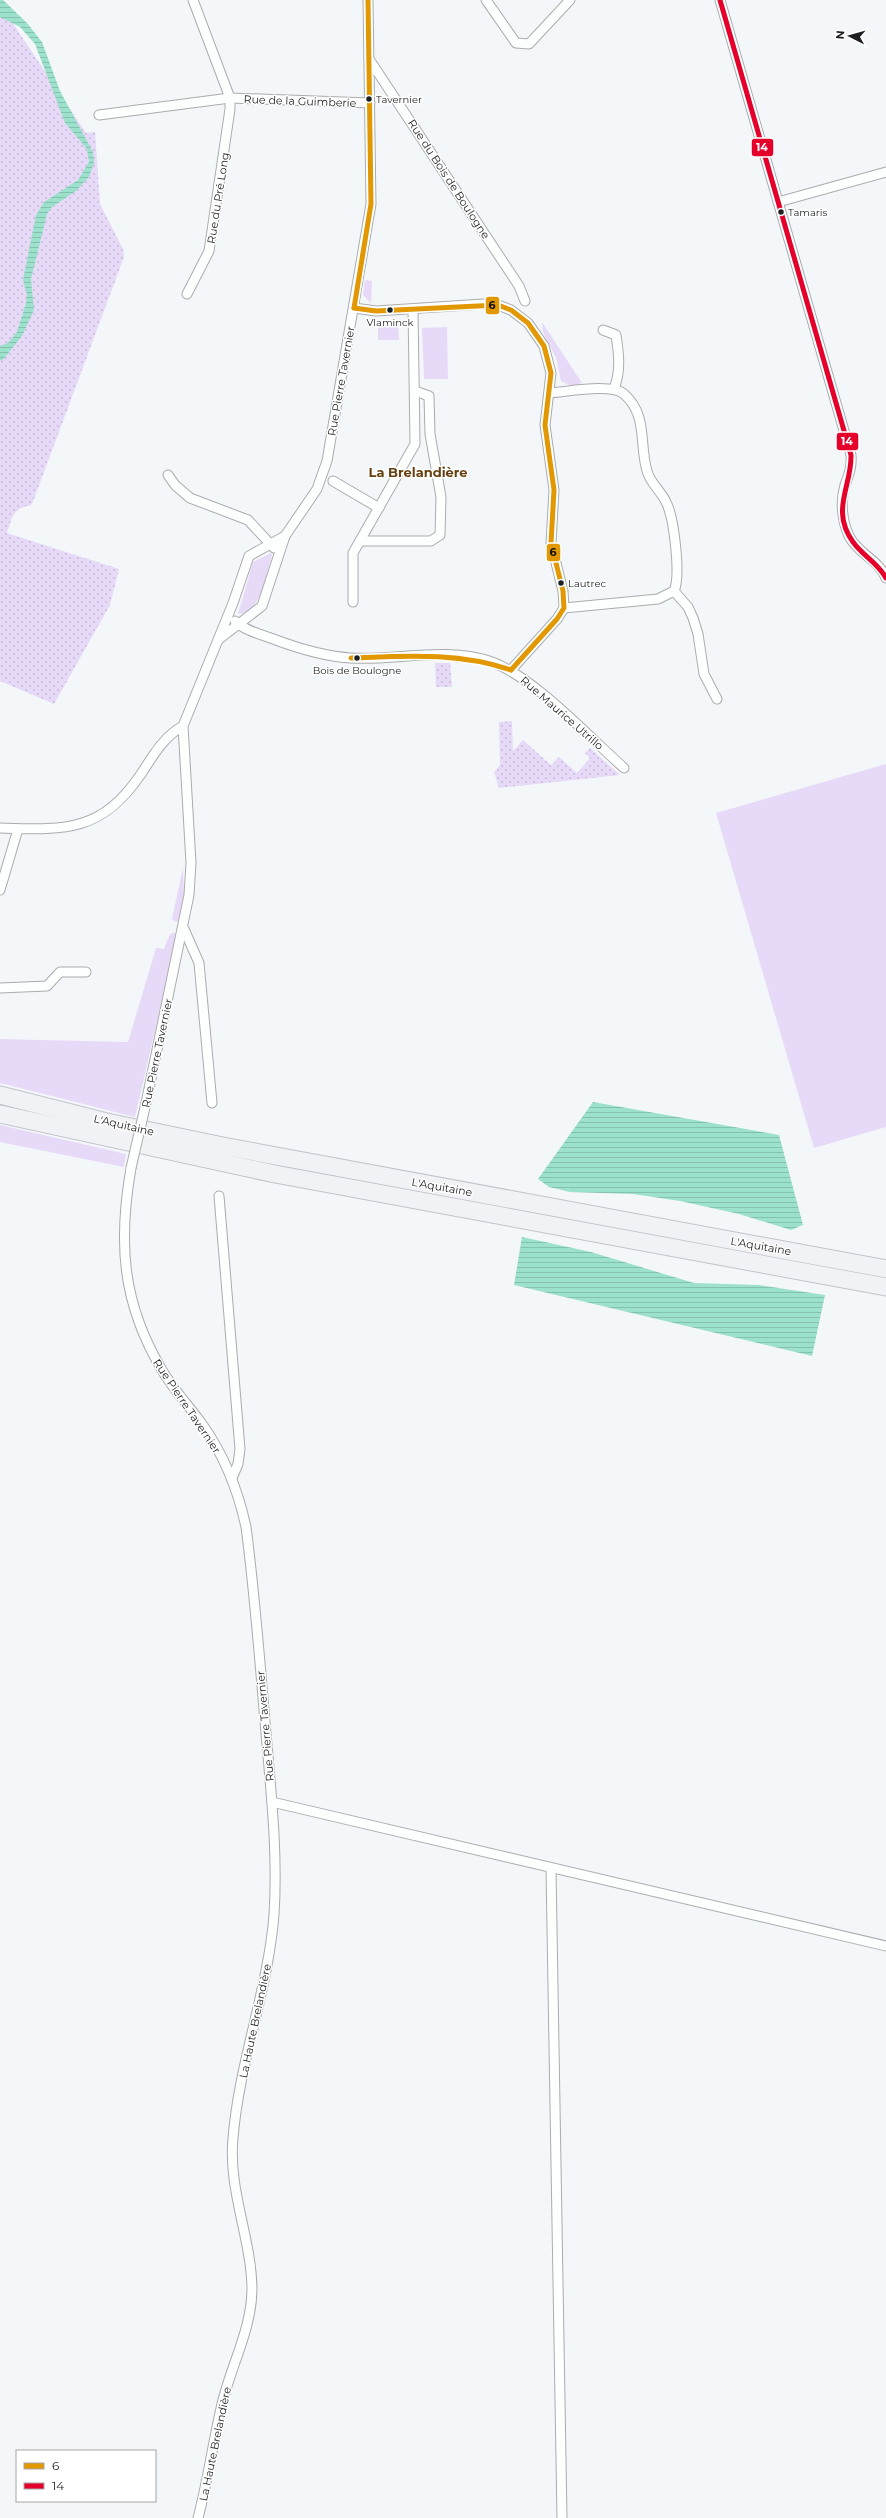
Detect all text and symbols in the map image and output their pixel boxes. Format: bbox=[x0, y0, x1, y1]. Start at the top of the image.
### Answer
north arrow bbox=[830, 16, 870, 56]
text: N bbox=[833, 30, 847, 40]
street label: Rue de la Guimberie bbox=[243, 92, 357, 110]
place label: Tavernier bbox=[376, 93, 422, 106]
marker: Tavernier bbox=[364, 94, 374, 104]
street label: Rue du Bois de Boulogne bbox=[405, 116, 493, 242]
line badge: 14 bbox=[751, 138, 774, 157]
text: 14 bbox=[756, 140, 768, 154]
street label: Rue du Pré Long bbox=[204, 151, 232, 245]
place label: Tamaris bbox=[788, 206, 827, 219]
marker: Tamaris bbox=[776, 207, 786, 217]
line badge: 6 bbox=[485, 296, 500, 315]
text: 6 bbox=[488, 298, 496, 312]
marker: Vlaminck bbox=[385, 305, 395, 315]
place label: Vlaminck bbox=[367, 316, 414, 329]
street label: Rue Pierre Tavernier bbox=[324, 325, 358, 437]
line badge: 14 bbox=[836, 432, 859, 451]
text: 14 bbox=[841, 434, 853, 448]
district label: La Brelandière bbox=[368, 464, 468, 480]
line badge: 6 bbox=[546, 543, 561, 562]
text: 6 bbox=[549, 545, 557, 559]
place label: Lautrec bbox=[568, 577, 606, 590]
marker: Lautrec bbox=[556, 578, 566, 588]
marker: Bois de Boulogne bbox=[352, 653, 362, 663]
place label: Bois de Boulogne bbox=[313, 664, 401, 677]
street label: Rue Maurice Utrillo bbox=[518, 673, 606, 753]
street label: Rue Pierre Tavernier bbox=[139, 997, 175, 1109]
street label: L'Aquitaine bbox=[92, 1111, 156, 1139]
street label: L'Aquitaine bbox=[410, 1175, 474, 1199]
street label: L'Aquitaine bbox=[729, 1234, 793, 1258]
street label: Rue Pierre Tavernier bbox=[150, 1356, 224, 1456]
street label: Rue Pierre Tavernier bbox=[253, 1670, 277, 1782]
street label: La Haute Brelandière bbox=[236, 1962, 274, 2079]
street label: La Haute Brelandière bbox=[196, 2385, 234, 2502]
legend bbox=[16, 2450, 156, 2502]
text: 6 bbox=[52, 2458, 59, 2473]
text: 14 bbox=[52, 2478, 64, 2493]

